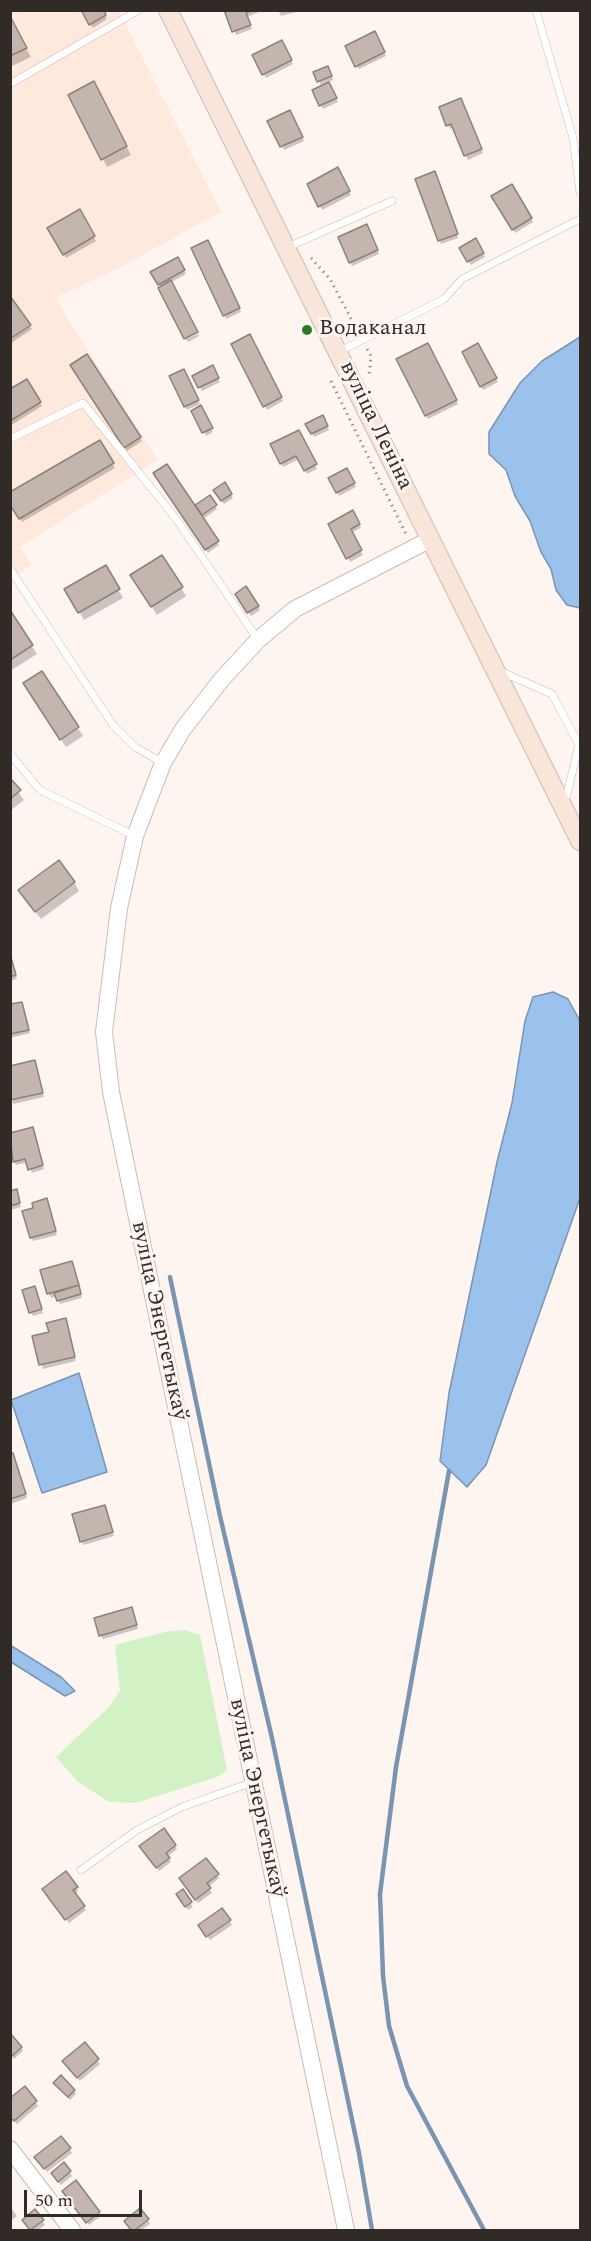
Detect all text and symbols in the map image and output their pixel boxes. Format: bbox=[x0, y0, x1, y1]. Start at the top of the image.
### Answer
place label: Водаканал bbox=[319, 317, 426, 343]
marker: Водаканал bbox=[300, 323, 314, 337]
street label: вуліца Леніна bbox=[332, 357, 418, 495]
street label: вуліца Энергетыкаў bbox=[124, 1219, 192, 1423]
street label: вуліца Энергетыкаў bbox=[222, 1696, 290, 1900]
scale bar bbox=[27, 2178, 146, 2216]
text: 50 m bbox=[35, 2187, 73, 2214]

